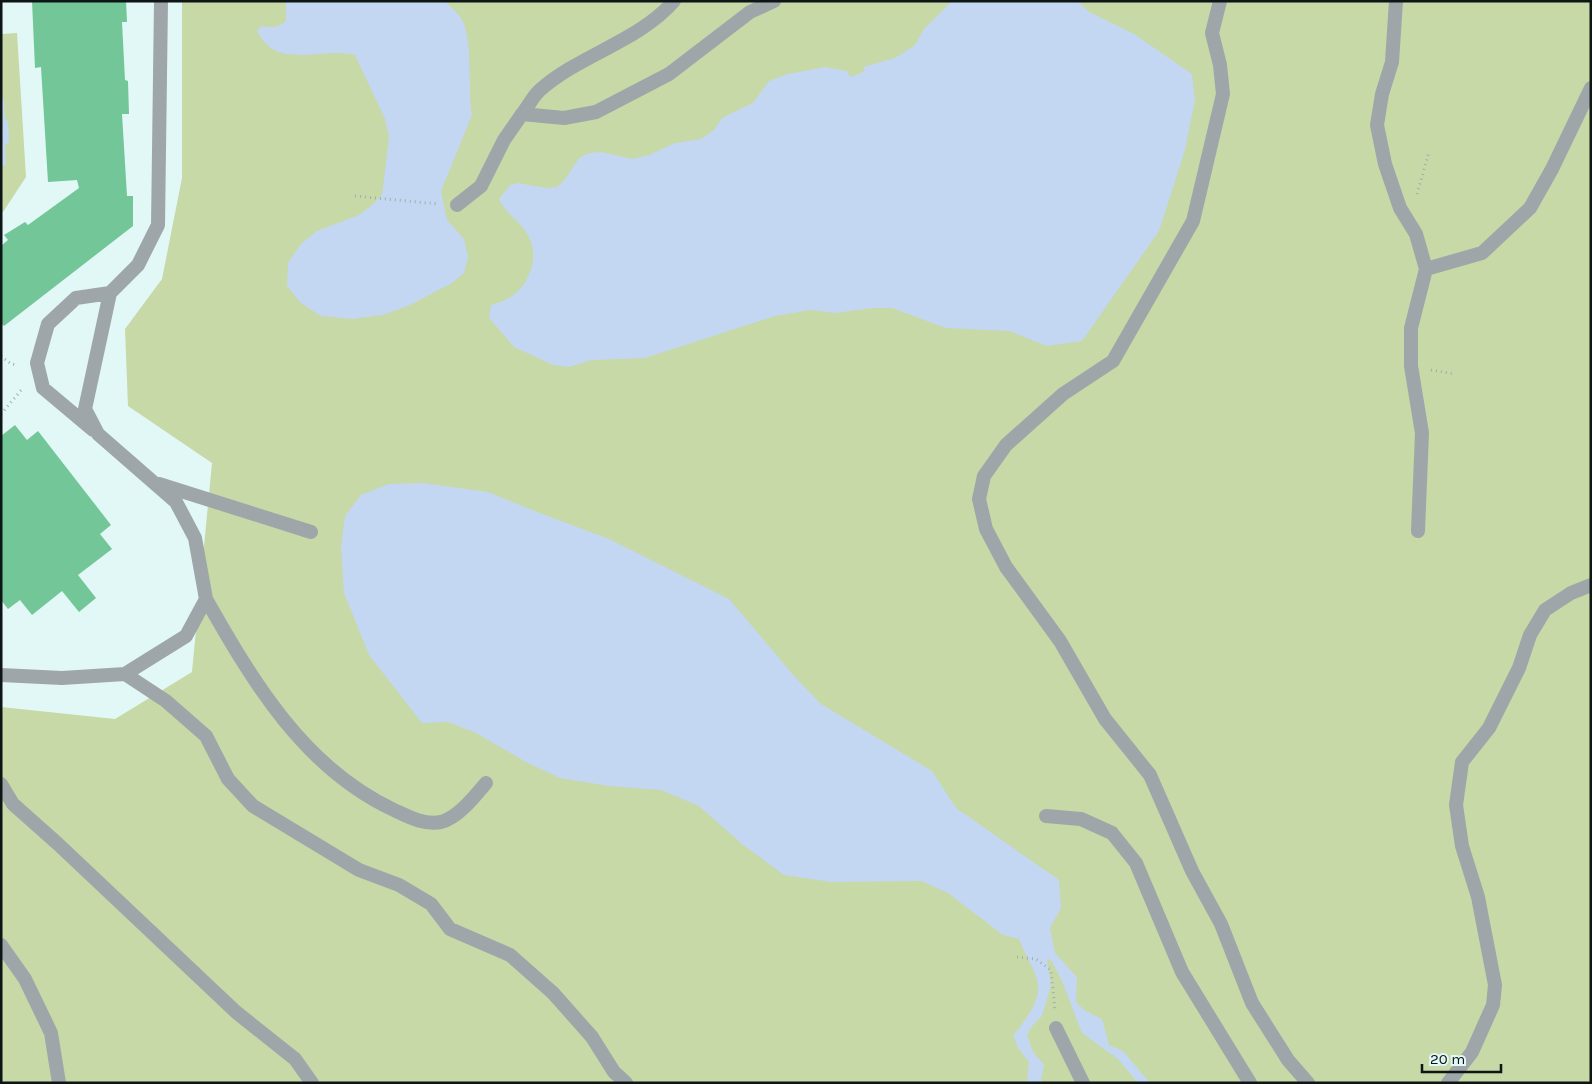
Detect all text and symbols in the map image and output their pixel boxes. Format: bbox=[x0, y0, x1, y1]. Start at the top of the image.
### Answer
scale bar bbox=[1422, 1042, 1501, 1074]
text: 20 m bbox=[1430, 1050, 1465, 1068]

